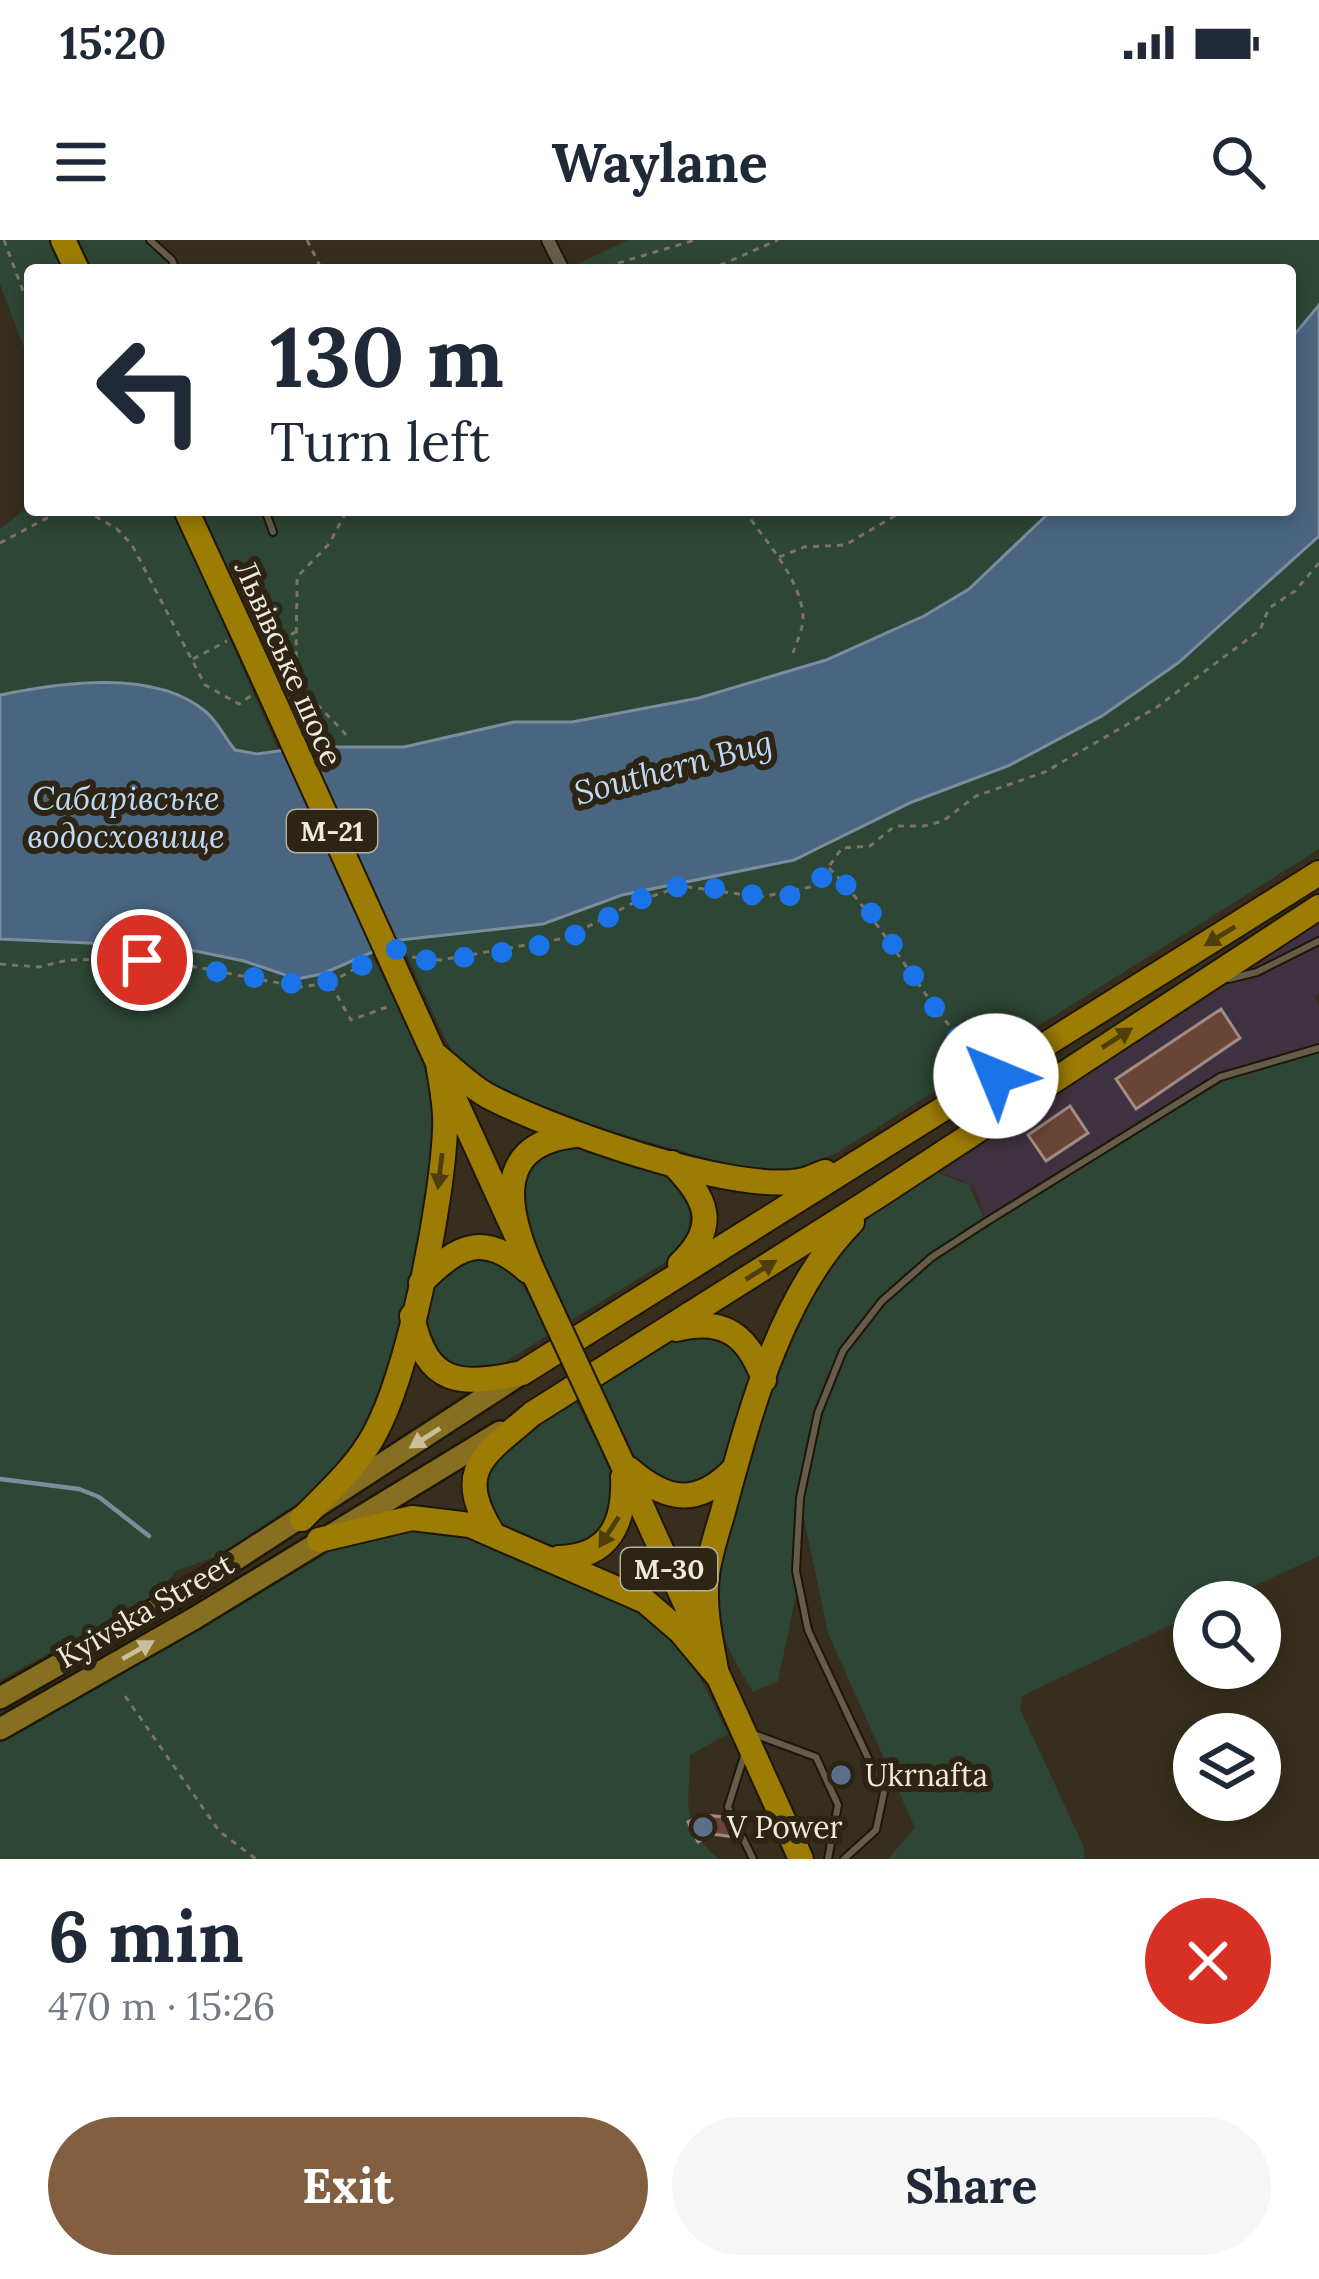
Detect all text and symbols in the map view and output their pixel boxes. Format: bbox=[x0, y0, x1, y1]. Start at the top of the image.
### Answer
text: 15:20 bbox=[60, 14, 166, 71]
text: Waylane bbox=[551, 128, 768, 197]
icon: menu bbox=[48, 129, 114, 195]
icon: search bbox=[1205, 129, 1271, 195]
text: 130 m bbox=[270, 302, 504, 410]
icon: left bbox=[72, 312, 228, 468]
text: Turn left bbox=[270, 407, 490, 476]
street label: Львівське шосе bbox=[227, 554, 351, 772]
water label: Southern Bug bbox=[569, 720, 777, 814]
water label: Сабарівське водосховище bbox=[27, 777, 225, 857]
road number: М-21 bbox=[287, 810, 377, 852]
pin bbox=[91, 909, 193, 1011]
one-way arrow bbox=[1204, 924, 1236, 946]
icon: arrive bbox=[109, 927, 175, 993]
position arrow bbox=[933, 1013, 1059, 1139]
one-way arrow bbox=[1100, 1027, 1133, 1049]
one-way arrow bbox=[430, 1153, 449, 1190]
one-way arrow bbox=[744, 1260, 777, 1282]
one-way arrow bbox=[408, 1426, 441, 1448]
one-way arrow bbox=[599, 1516, 622, 1548]
street label: Kyivska Street bbox=[50, 1544, 241, 1677]
road number: М-30 bbox=[621, 1548, 717, 1590]
map controls bbox=[1173, 1581, 1281, 1821]
button: search bbox=[1173, 1581, 1281, 1689]
one-way arrow bbox=[121, 1640, 156, 1661]
button: layers bbox=[1173, 1713, 1281, 1821]
place label: Ukrnafta bbox=[865, 1756, 988, 1794]
marker: Ukrnafta bbox=[828, 1762, 854, 1788]
place label: V Power bbox=[726, 1808, 843, 1846]
marker: V Power bbox=[690, 1814, 716, 1840]
text: 6 min bbox=[48, 1890, 244, 1982]
button: close bbox=[1145, 1898, 1271, 2024]
text: 470 m · 15:26 bbox=[48, 1981, 275, 2031]
button: Exit bbox=[48, 2117, 648, 2255]
button: Share bbox=[672, 2117, 1271, 2255]

